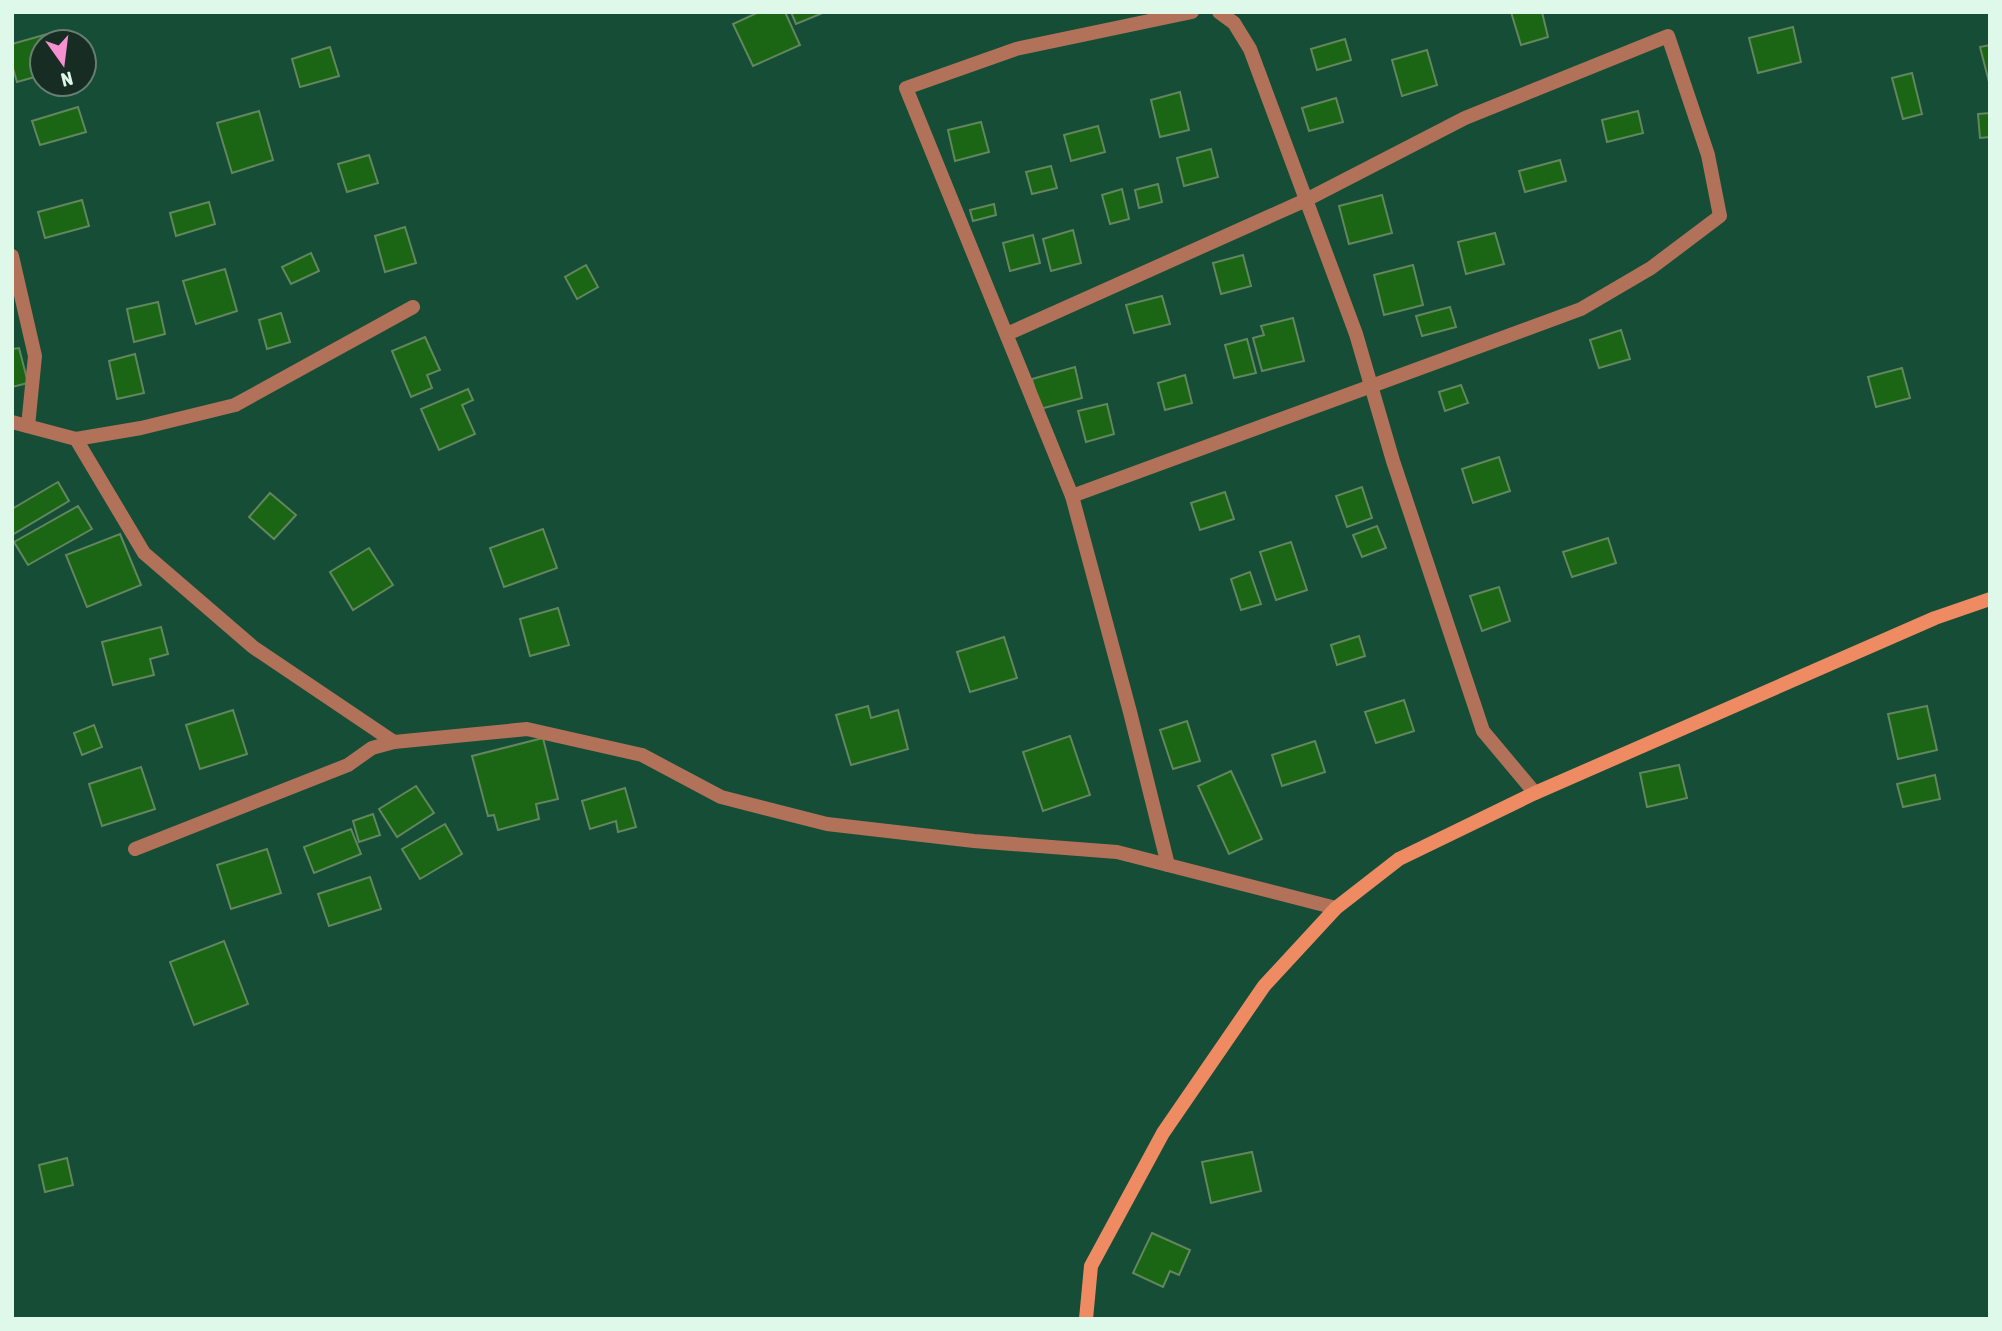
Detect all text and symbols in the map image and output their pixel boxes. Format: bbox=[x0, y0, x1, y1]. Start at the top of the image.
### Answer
north arrow bbox=[28, 28, 98, 98]
text: N bbox=[59, 67, 75, 92]

